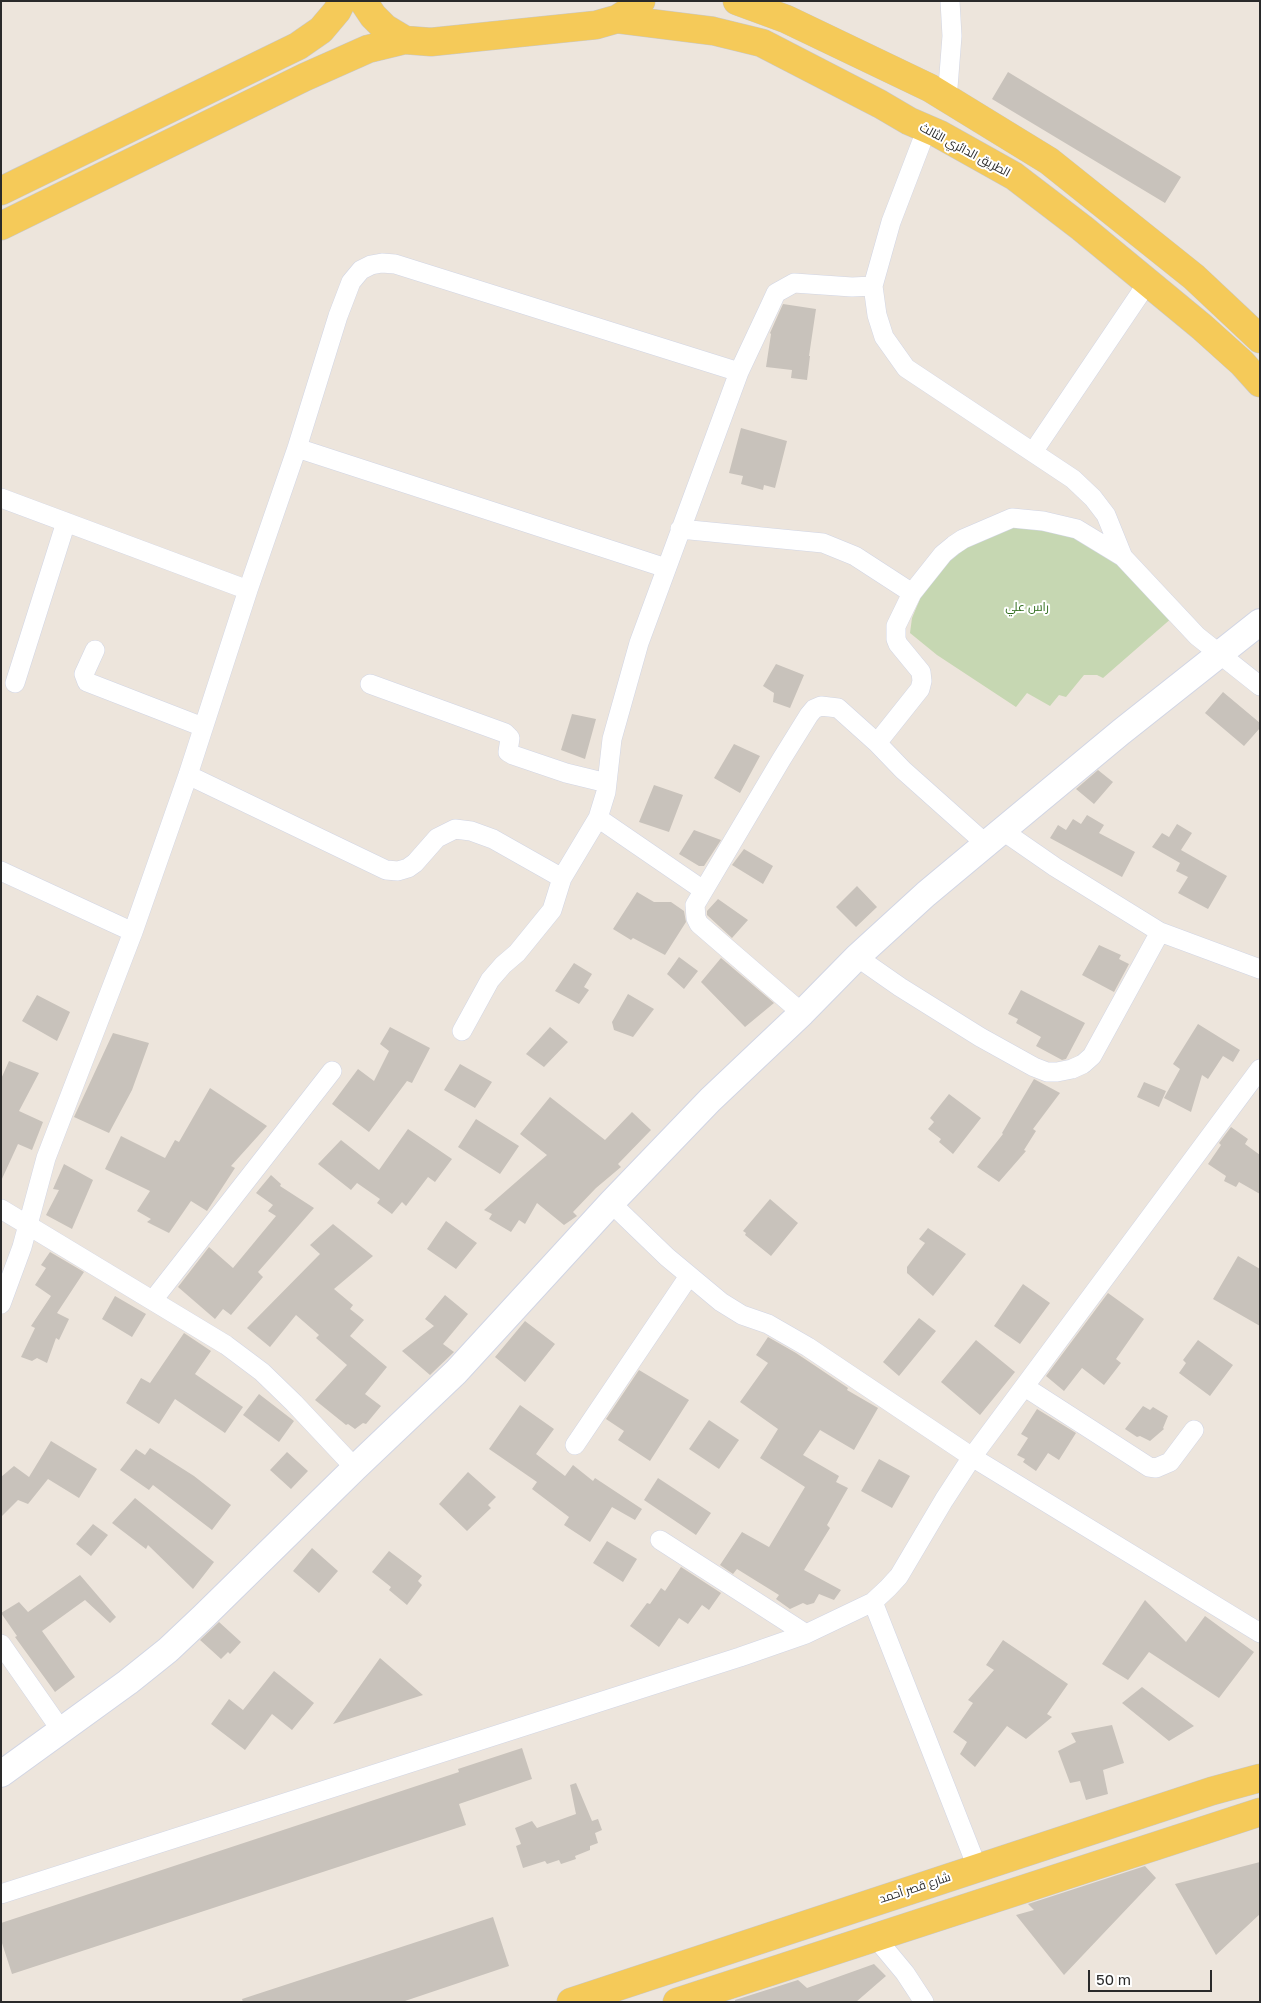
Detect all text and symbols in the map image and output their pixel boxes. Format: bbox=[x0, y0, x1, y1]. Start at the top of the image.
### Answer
street label: الطريق الدائري الثالث bbox=[917, 120, 1013, 180]
park label: راس علي bbox=[1005, 600, 1049, 614]
street label: شارع قصر أحمد bbox=[877, 1870, 953, 1906]
scale bar bbox=[1091, 1960, 1215, 1992]
text: 50 m bbox=[1096, 1970, 1131, 1988]

